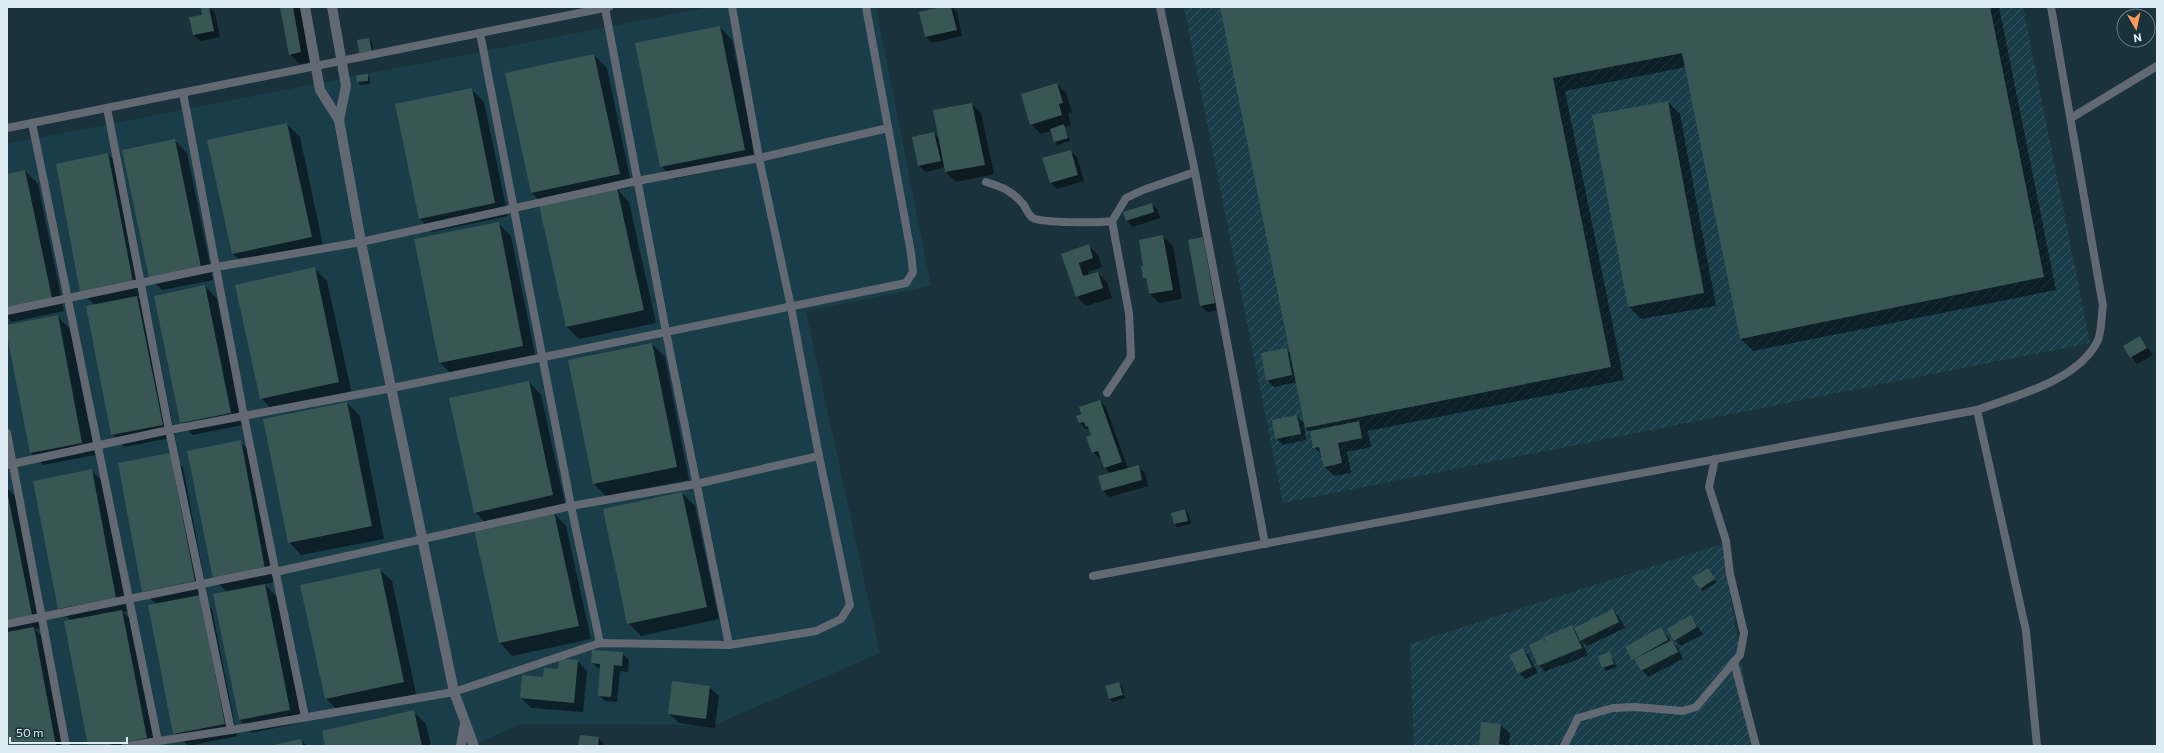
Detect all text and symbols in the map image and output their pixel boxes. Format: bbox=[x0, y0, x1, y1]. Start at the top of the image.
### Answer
north arrow bbox=[2116, 8, 2156, 48]
text: N bbox=[2133, 31, 2143, 45]
scale bar bbox=[10, 719, 127, 745]
text: 50 m bbox=[16, 725, 44, 739]

